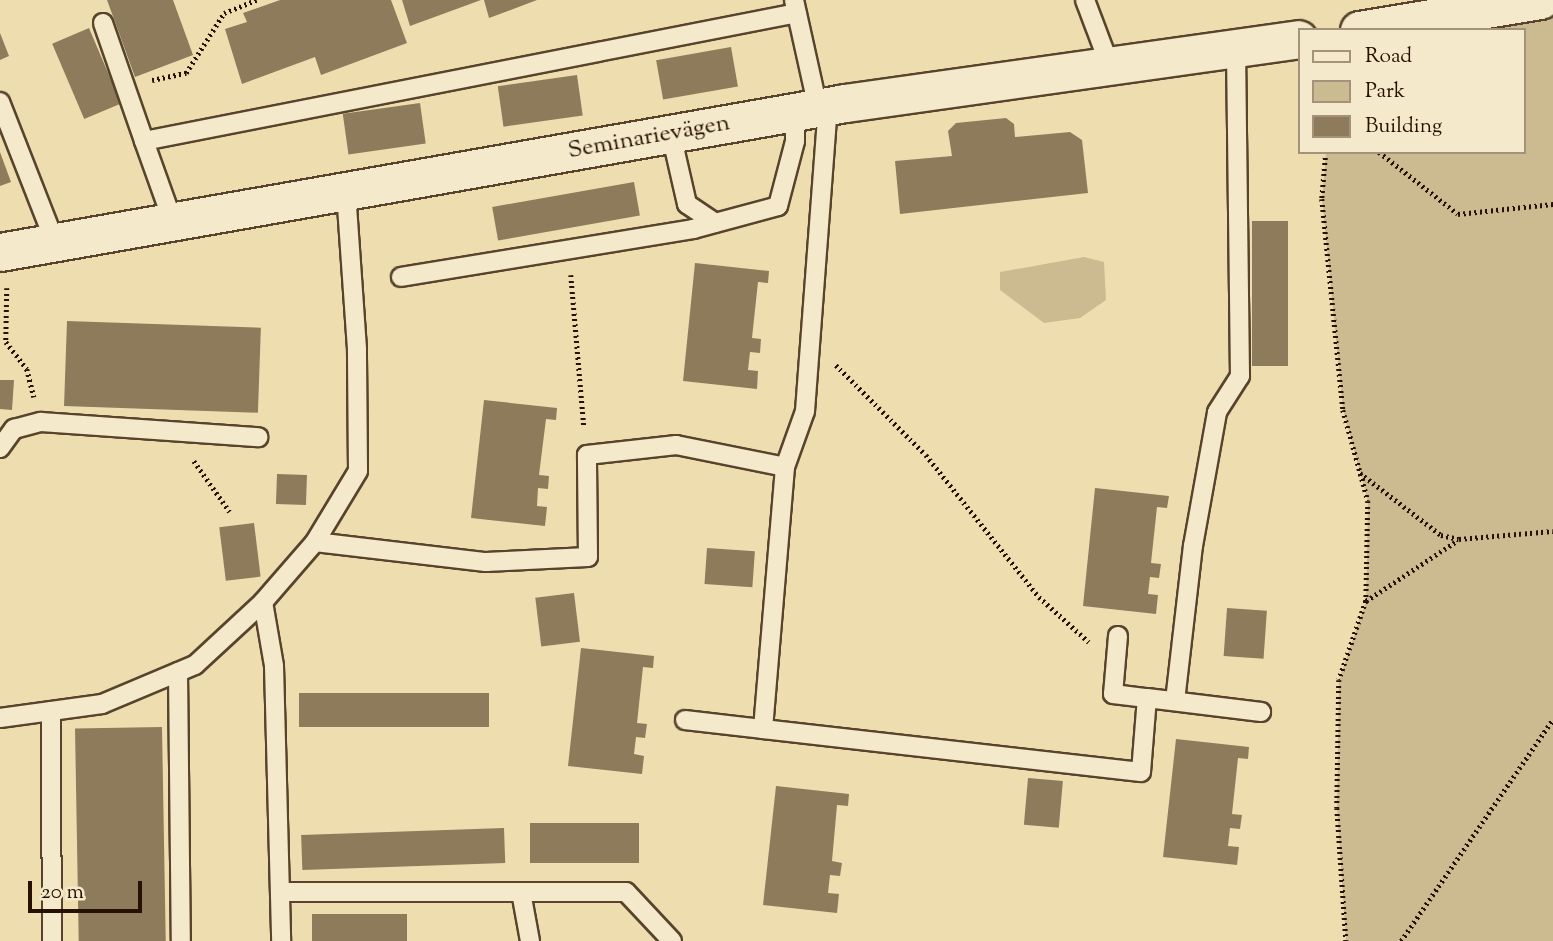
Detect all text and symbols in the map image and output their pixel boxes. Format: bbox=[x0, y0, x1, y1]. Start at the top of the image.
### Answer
legend bbox=[1298, 28, 1525, 154]
text: Road bbox=[1365, 42, 1412, 72]
text: Park bbox=[1365, 77, 1405, 107]
street label: Seminarievägen bbox=[566, 110, 732, 166]
text: Building bbox=[1365, 112, 1442, 142]
scale bar bbox=[32, 867, 145, 911]
text: 20 m bbox=[41, 878, 84, 908]

